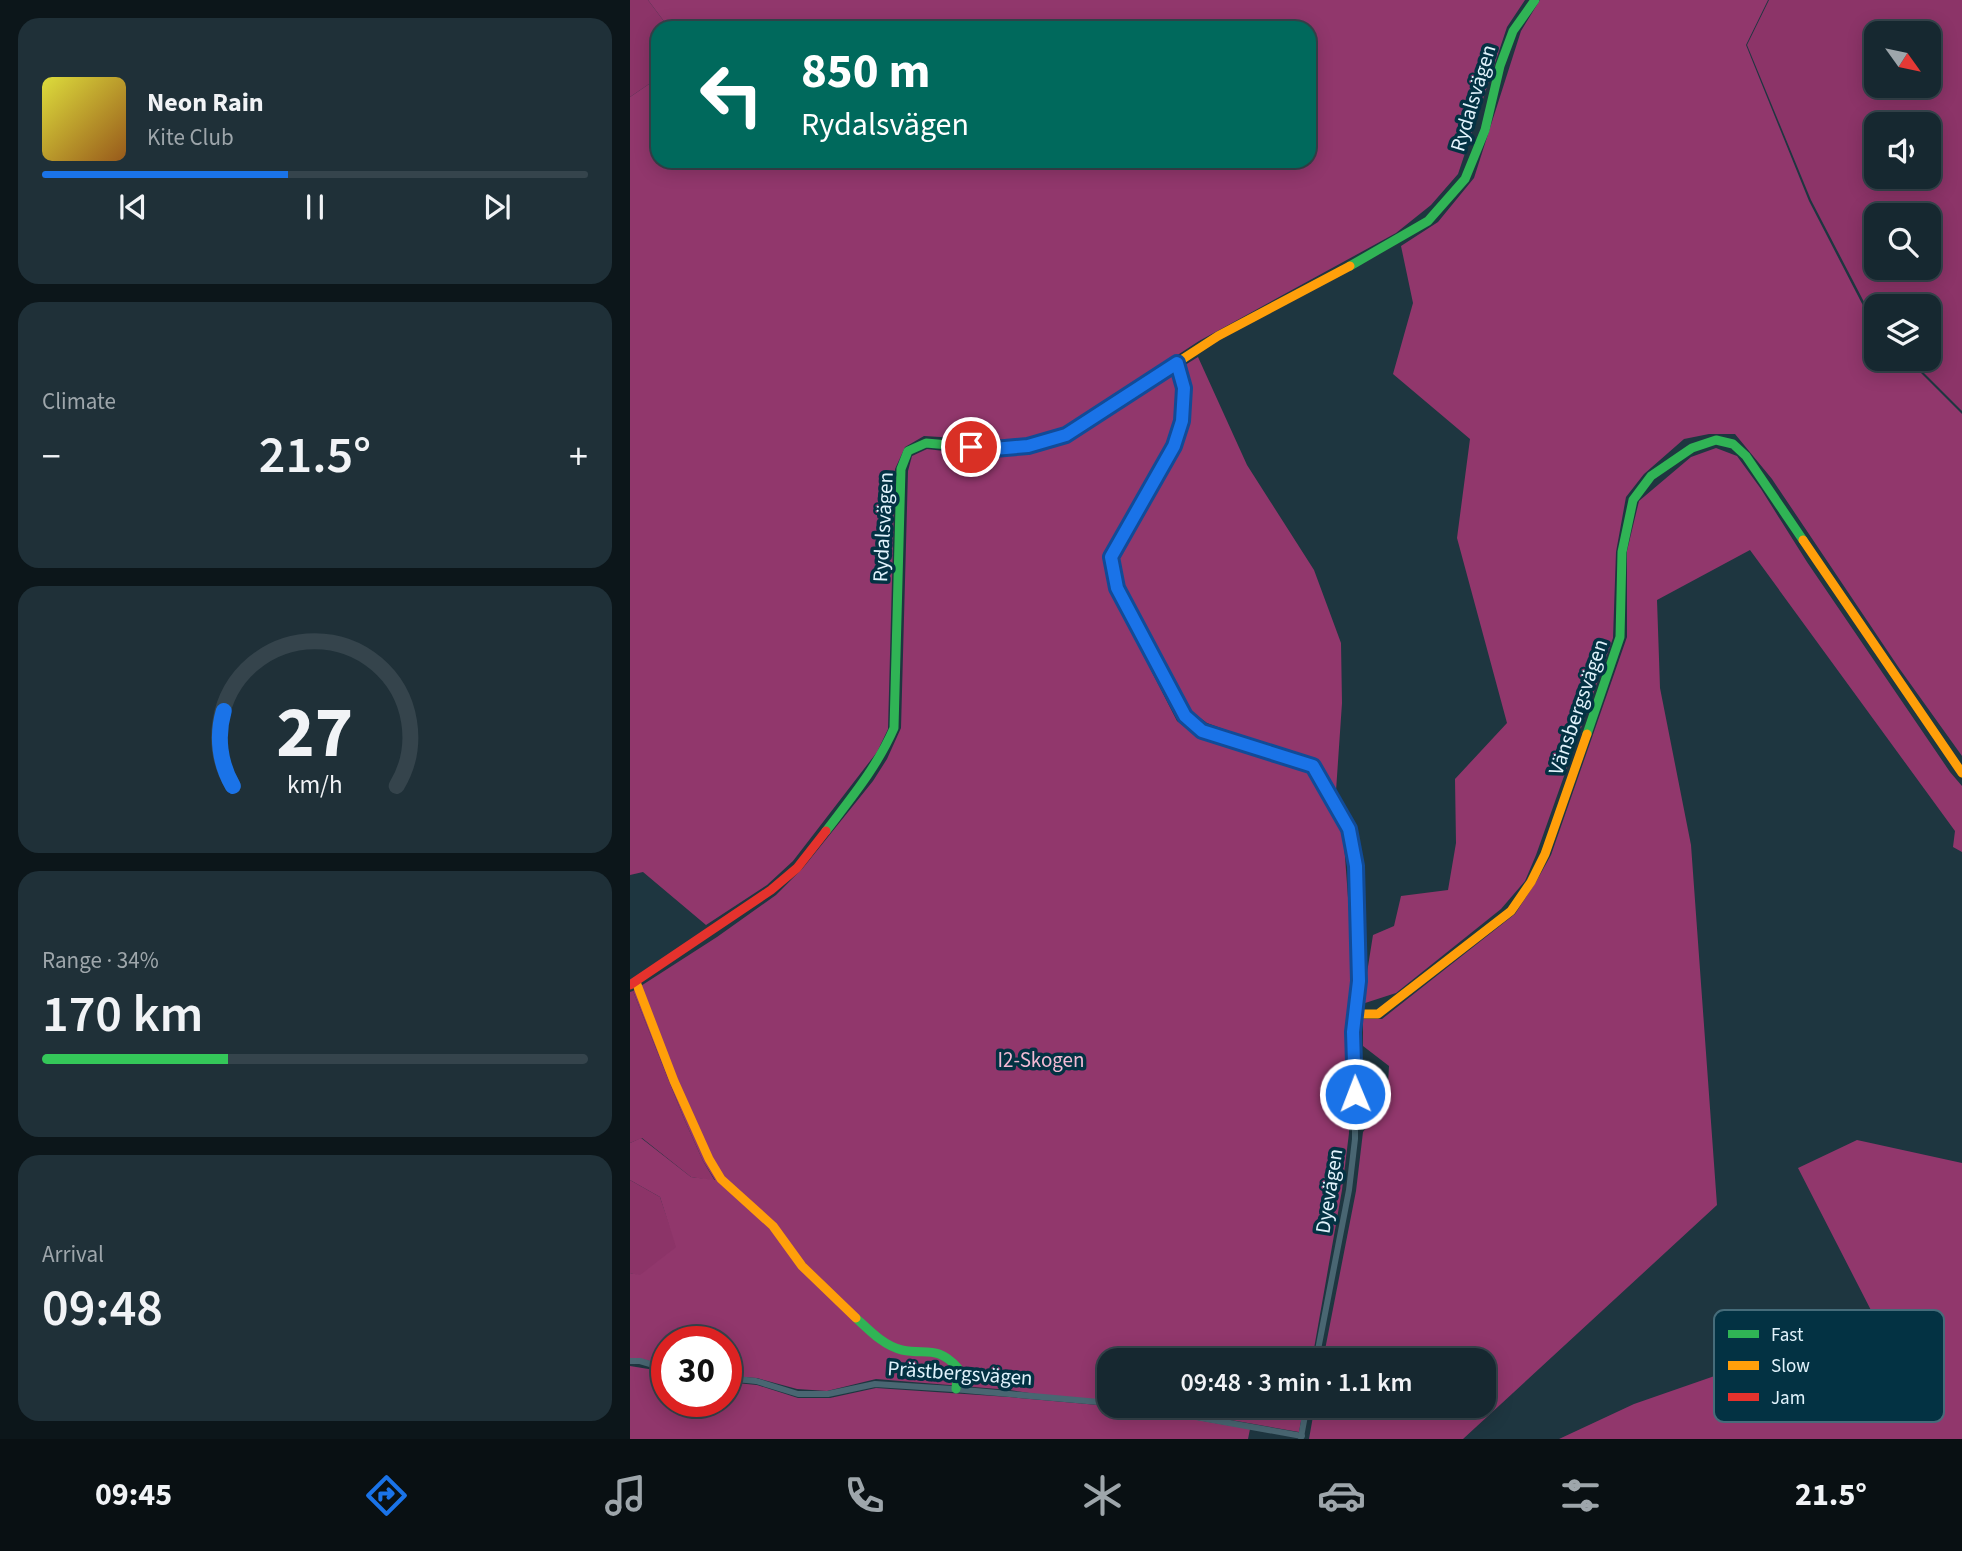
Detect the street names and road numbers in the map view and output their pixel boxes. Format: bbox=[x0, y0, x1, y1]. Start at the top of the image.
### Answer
street label: Rydalsvägen bbox=[1443, 41, 1503, 155]
street label: Rydalsvägen bbox=[865, 471, 901, 583]
street label: Vänsbergsvägen bbox=[1541, 635, 1615, 779]
street label: Dyevägen bbox=[1308, 1147, 1350, 1235]
street label: Prästbergsvägen bbox=[886, 1353, 1034, 1393]

